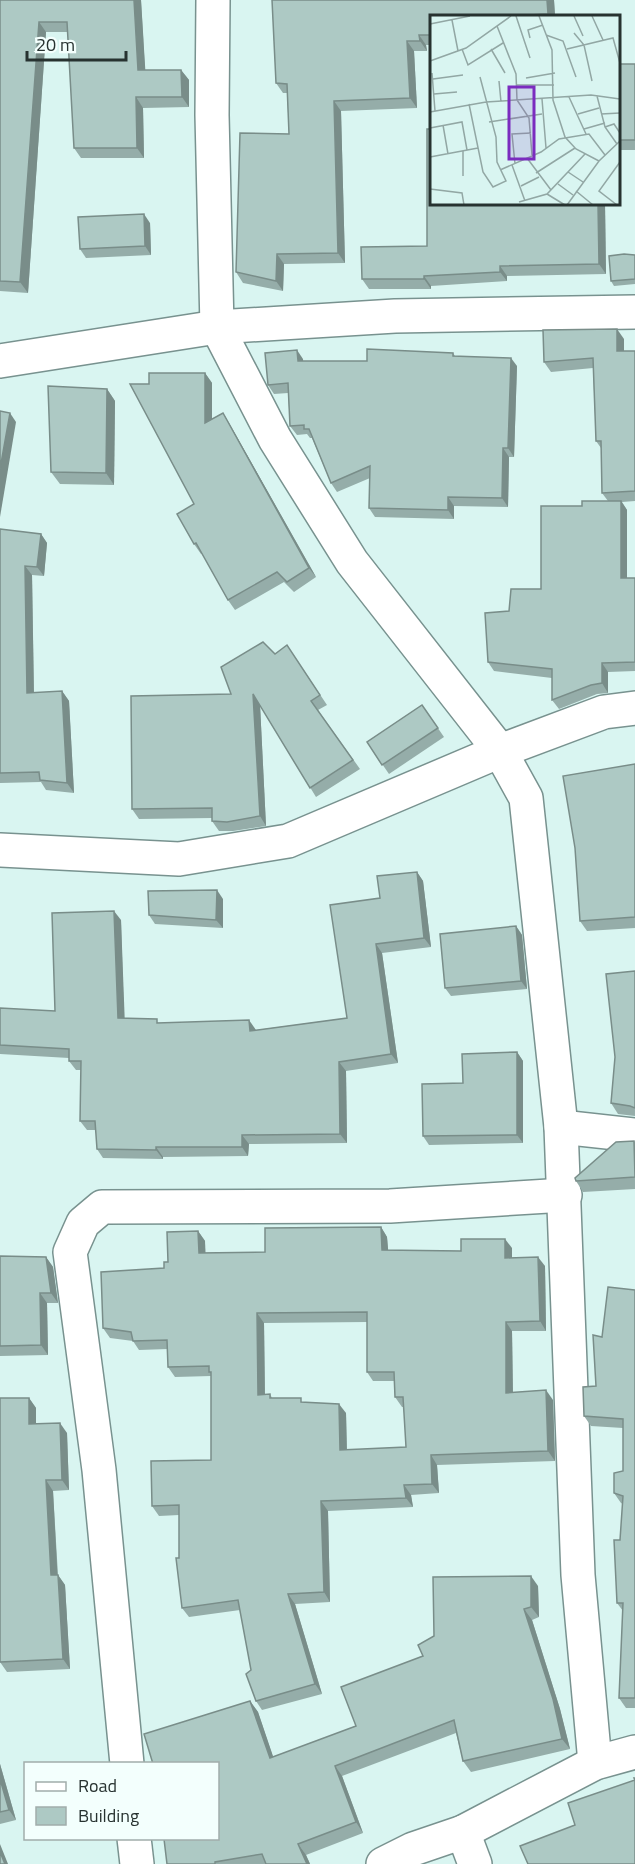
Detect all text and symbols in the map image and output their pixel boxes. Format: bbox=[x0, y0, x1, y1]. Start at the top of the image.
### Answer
inset map bbox=[430, 15, 620, 206]
scale bar bbox=[27, 24, 126, 62]
text: 20 m bbox=[36, 31, 75, 58]
legend bbox=[24, 1762, 219, 1840]
text: Road bbox=[78, 1772, 117, 1799]
text: Building bbox=[78, 1802, 139, 1829]

